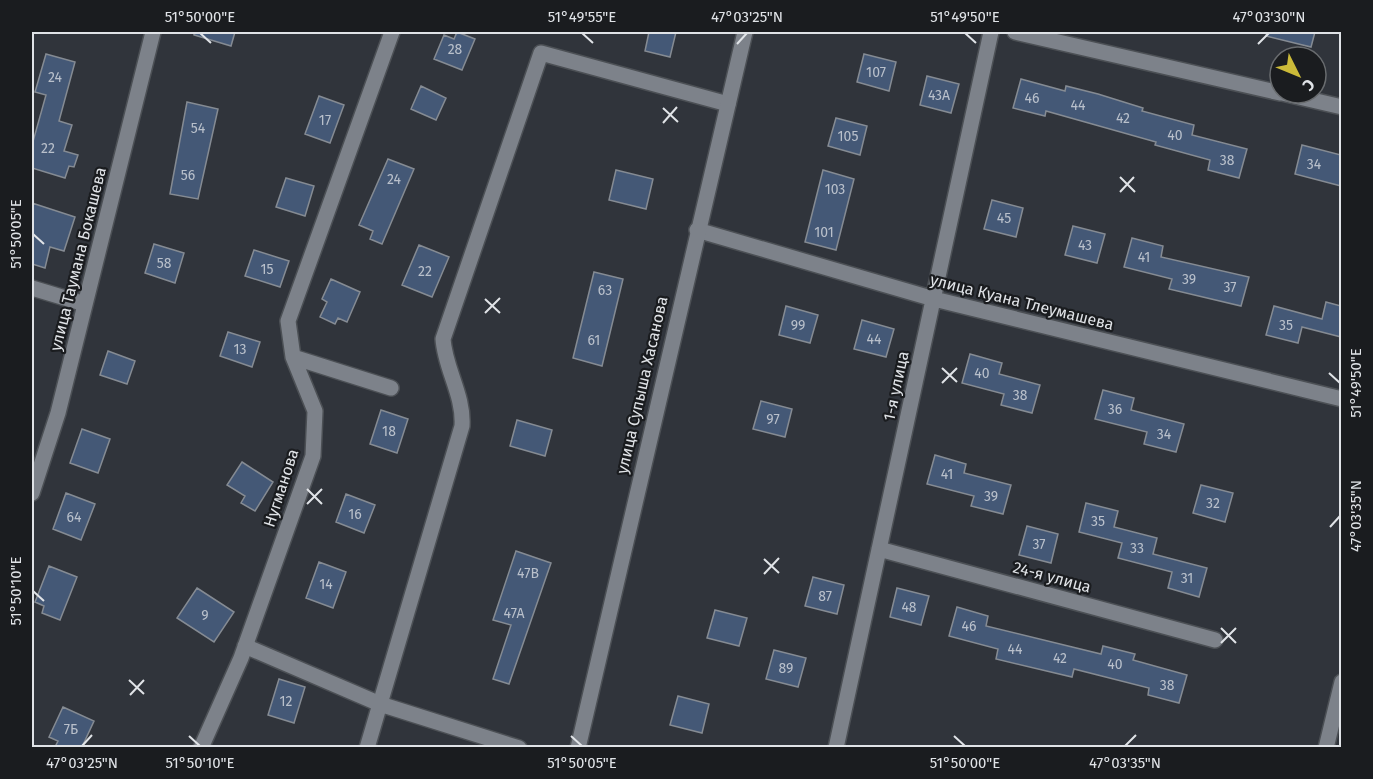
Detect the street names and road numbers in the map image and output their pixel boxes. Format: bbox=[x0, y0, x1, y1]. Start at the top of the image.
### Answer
street label: улица Таумана Бокашева bbox=[46, 165, 110, 353]
street label: улица Куана Тлеумашева bbox=[928, 270, 1116, 334]
street label: улица Супыша Хасанова bbox=[612, 294, 672, 476]
street label: 1-я улица bbox=[879, 349, 913, 423]
street label: Нугманова bbox=[259, 446, 303, 530]
street label: 24-я улица bbox=[1011, 557, 1093, 597]

